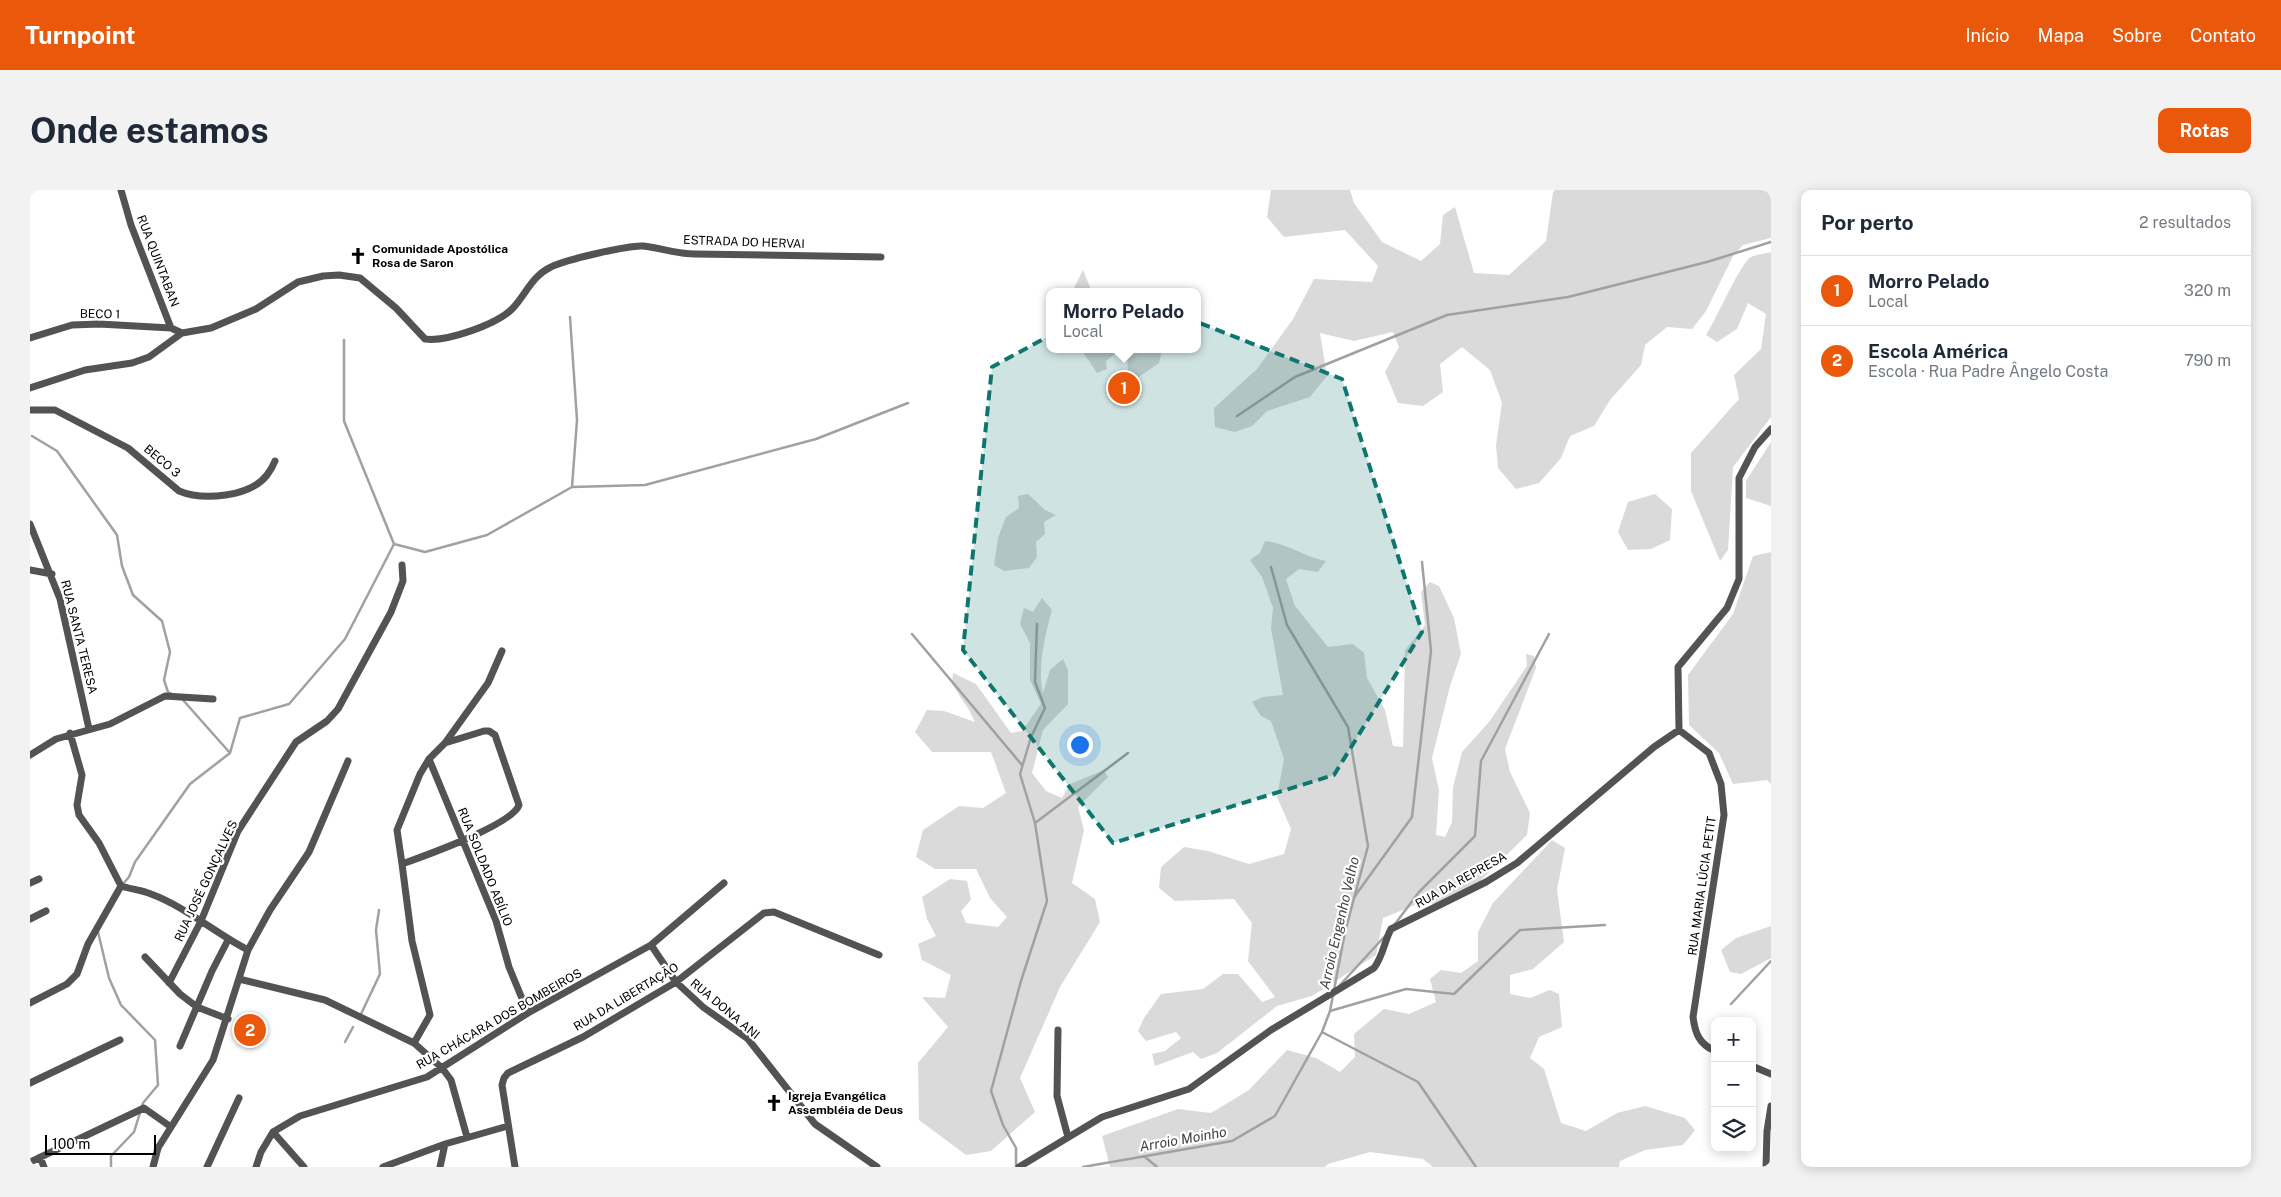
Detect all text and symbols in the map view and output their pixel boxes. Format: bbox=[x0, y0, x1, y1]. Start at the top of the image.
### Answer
text: Turnpoint bbox=[25, 21, 135, 49]
text: Início bbox=[1965, 25, 2010, 46]
text: Mapa bbox=[2038, 25, 2084, 46]
text: Sobre bbox=[2112, 25, 2162, 46]
text: Contato bbox=[2190, 25, 2256, 46]
button: Rotas bbox=[2158, 108, 2251, 153]
text: Onde estamos bbox=[30, 110, 269, 151]
text: Por perto bbox=[1821, 210, 1914, 235]
street label: RUA QUINTABAN bbox=[134, 213, 182, 309]
text: 2 resultados bbox=[2139, 213, 2231, 232]
street label: ESTRADA DO HERVAI bbox=[683, 233, 805, 251]
place label: Comunidade Apostólica Rosa de Saron bbox=[372, 242, 508, 270]
church icon: Comunidade Apostólica Rosa de Saron bbox=[348, 246, 368, 266]
text: Morro Pelado bbox=[1868, 270, 1989, 292]
text: 1 bbox=[1834, 281, 1840, 300]
text: 320 m bbox=[2184, 281, 2231, 300]
popup bbox=[1046, 288, 1201, 353]
text: Local bbox=[1868, 292, 1908, 311]
text: Morro Pelado bbox=[1063, 300, 1184, 322]
street label: BECO 1 bbox=[80, 307, 120, 321]
text: Local bbox=[1063, 322, 1103, 341]
text: Escola América bbox=[1868, 340, 2008, 362]
text: 2 bbox=[1832, 351, 1842, 370]
text: 790 m bbox=[2184, 351, 2231, 370]
text: Escola · Rua Padre Ângelo Costa bbox=[1868, 362, 2108, 381]
pin: 1 bbox=[1108, 369, 1140, 407]
street label: BECO 3 bbox=[141, 442, 183, 480]
street label: RUA SANTA TERESA bbox=[58, 579, 100, 696]
your location bbox=[1067, 732, 1093, 758]
street label: RUA SOLDADO ABÍLIO bbox=[455, 806, 515, 929]
street label: RUA MARIA LÚCIA PETIT bbox=[1685, 815, 1719, 957]
street label: RUA JOSÉ GONÇALVES bbox=[172, 818, 240, 944]
street label: RUA DA REPRESA bbox=[1413, 849, 1509, 911]
water label: Arroio Engenho Velho bbox=[1316, 855, 1362, 991]
street label: RUA DA LIBERTAÇÃO bbox=[571, 960, 681, 1034]
street label: RUA CHÁCARA DOS BOMBEIROS bbox=[414, 966, 584, 1072]
street label: RUA DONA ANI bbox=[688, 976, 762, 1042]
pin: 2 bbox=[234, 1011, 266, 1049]
map controls bbox=[1711, 1017, 1756, 1152]
button: + bbox=[1711, 1017, 1756, 1062]
button: − bbox=[1711, 1062, 1756, 1107]
place label: Igreja Evangélica Assembléia de Deus bbox=[788, 1089, 903, 1117]
church icon: Igreja Evangélica Assembléia de Deus bbox=[764, 1093, 784, 1113]
button: layers bbox=[1711, 1107, 1756, 1152]
water label: Arroio Moinho bbox=[1138, 1123, 1228, 1155]
scale bar bbox=[45, 1132, 156, 1155]
text: 100 m bbox=[52, 1136, 90, 1152]

